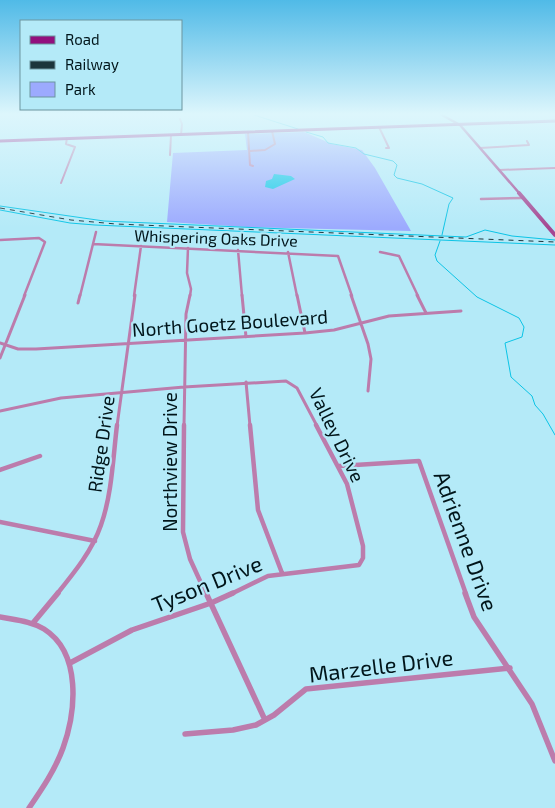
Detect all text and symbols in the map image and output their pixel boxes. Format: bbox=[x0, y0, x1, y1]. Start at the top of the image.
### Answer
legend bbox=[20, 20, 182, 110]
text: Road bbox=[65, 30, 100, 48]
text: Railway bbox=[65, 55, 119, 73]
text: Park bbox=[65, 80, 96, 98]
street label: Whispering Oaks Drive bbox=[134, 225, 298, 250]
street label: North Goetz Boulevard bbox=[131, 304, 329, 341]
street label: Valley Drive bbox=[305, 384, 370, 486]
street label: Northview Drive bbox=[158, 392, 181, 532]
street label: Ridge Drive bbox=[82, 394, 119, 494]
street label: Adrienne Drive bbox=[430, 467, 504, 614]
street label: Tyson Drive bbox=[148, 549, 265, 617]
street label: Marzelle Drive bbox=[307, 643, 455, 687]

